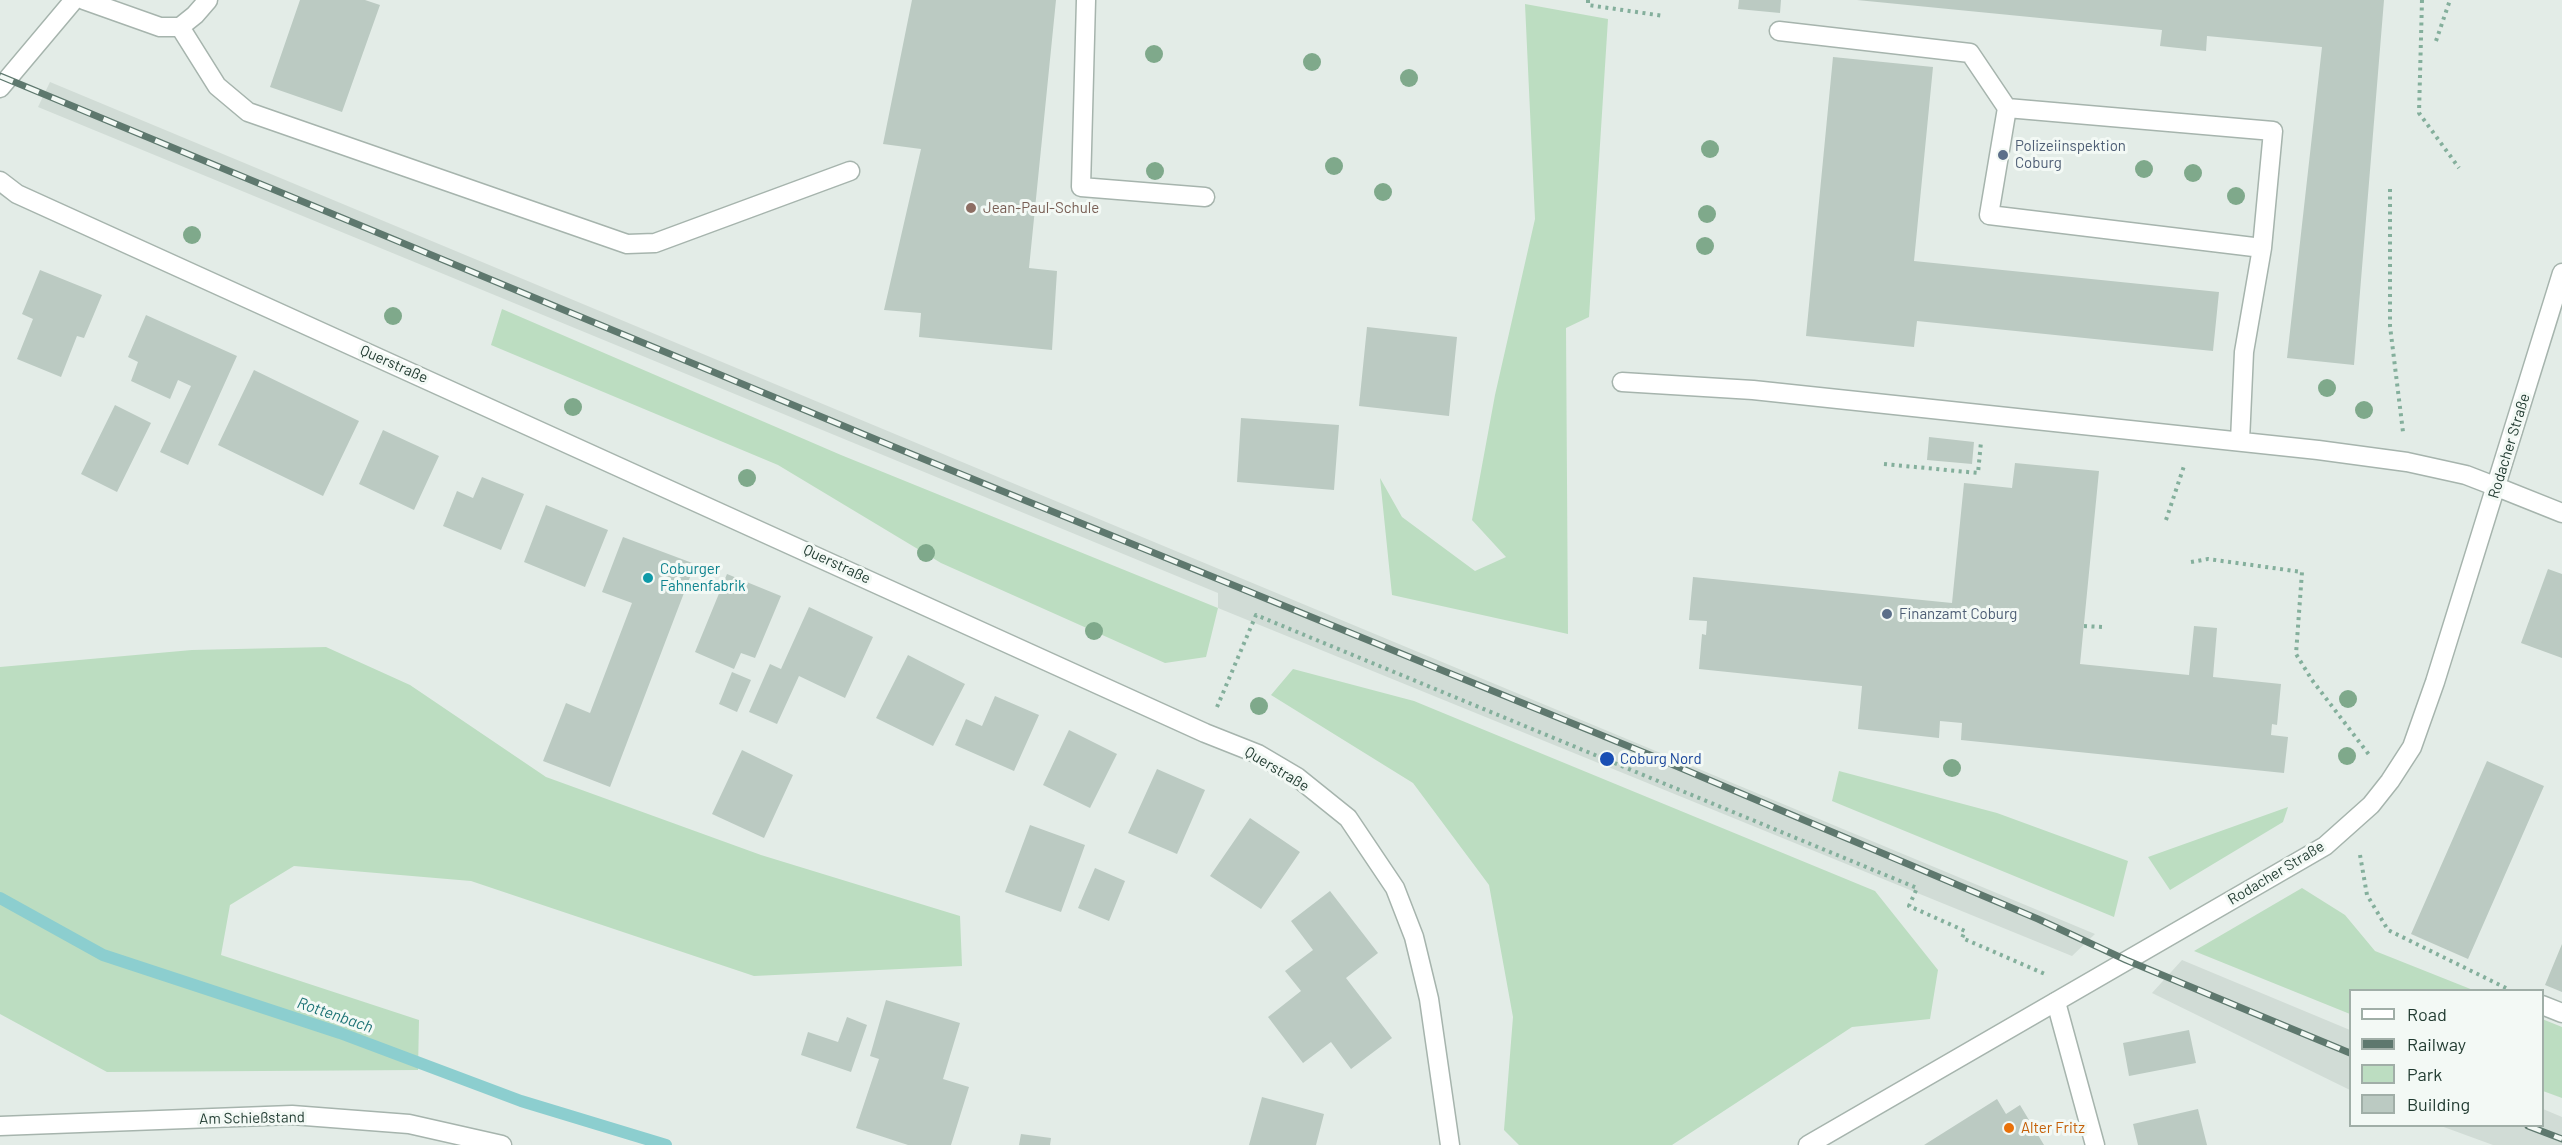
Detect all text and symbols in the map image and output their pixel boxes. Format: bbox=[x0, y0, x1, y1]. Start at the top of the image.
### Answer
place label: Polizeiinspektion Coburg bbox=[2015, 137, 2126, 172]
marker: Polizeiinspektion Coburg bbox=[1996, 148, 2010, 162]
place label: Jean-Paul-Schule bbox=[983, 199, 1099, 217]
marker: Jean-Paul-Schule bbox=[964, 201, 978, 215]
street label: Querstraße bbox=[357, 341, 431, 387]
street label: Rodacher Straße bbox=[2484, 391, 2534, 501]
street label: Querstraße bbox=[800, 541, 874, 587]
place label: Coburger Fahnenfabrik bbox=[660, 560, 746, 595]
marker: Coburger Fahnenfabrik bbox=[641, 571, 655, 585]
place label: Finanzamt Coburg bbox=[1899, 605, 2017, 623]
marker: Finanzamt Coburg bbox=[1880, 607, 1894, 621]
street label: Querstraße bbox=[1241, 743, 1313, 795]
marker: Coburg Nord bbox=[1598, 750, 1616, 768]
place label: Coburg Nord bbox=[1620, 750, 1702, 768]
street label: Rodacher Straße bbox=[2225, 837, 2327, 909]
legend bbox=[2349, 989, 2544, 1127]
water label: Rottenbach bbox=[295, 993, 375, 1037]
text: Road bbox=[2407, 1003, 2447, 1025]
text: Railway bbox=[2407, 1033, 2466, 1055]
text: Park bbox=[2407, 1063, 2442, 1085]
text: Building bbox=[2407, 1093, 2470, 1115]
street label: Am Schießstand bbox=[199, 1108, 305, 1128]
place label: Alter Fritz bbox=[2021, 1119, 2085, 1137]
marker: Alter Fritz bbox=[2002, 1121, 2016, 1135]

